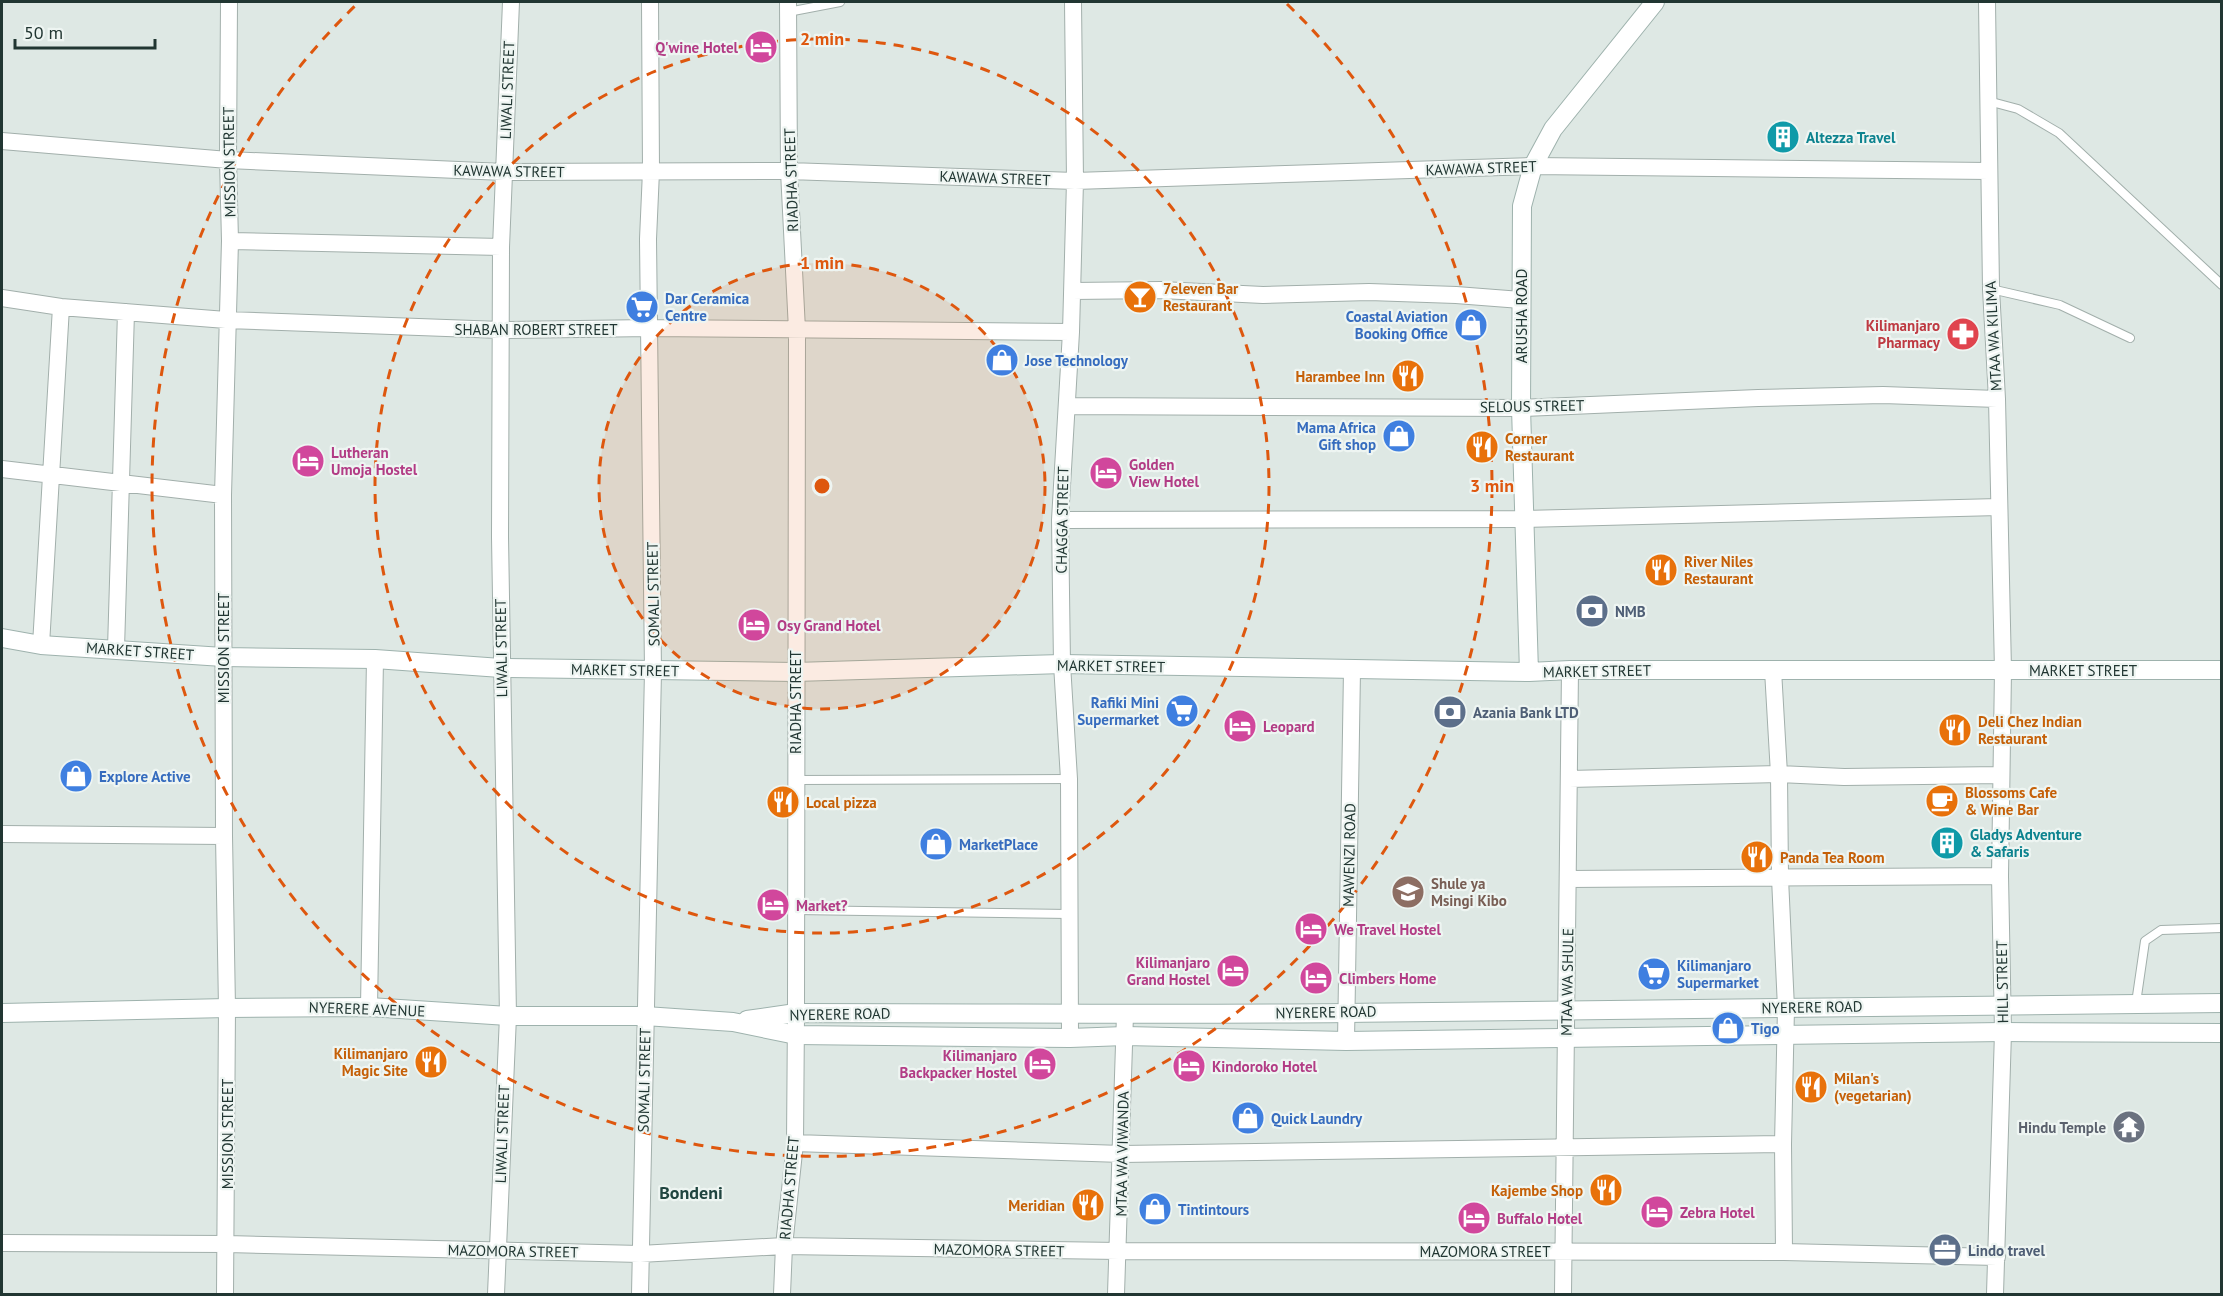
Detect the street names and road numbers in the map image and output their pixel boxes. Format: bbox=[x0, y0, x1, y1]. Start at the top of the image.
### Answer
street label: LIWALI STREET bbox=[496, 40, 518, 140]
street label: MISSION STREET bbox=[219, 106, 239, 217]
street label: RIADHA STREET bbox=[780, 127, 802, 232]
street label: KAWAWA STREET bbox=[1425, 157, 1538, 179]
street label: KAWAWA STREET bbox=[453, 161, 565, 181]
street label: KAWAWA STREET bbox=[939, 167, 1052, 189]
street label: ARUSHA ROAD bbox=[1512, 269, 1531, 363]
street label: MTAA WA KILIMA bbox=[1981, 280, 2005, 392]
street label: SHABAN ROBERT STREET bbox=[454, 320, 618, 339]
street label: SELOUS STREET bbox=[1480, 396, 1585, 416]
street label: CHAGGA STREET bbox=[1052, 466, 1072, 574]
street label: SOMALI STREET bbox=[643, 541, 663, 646]
street label: MISSION STREET bbox=[214, 592, 233, 703]
street label: LIWALI STREET bbox=[491, 598, 511, 697]
street label: MARKET STREET bbox=[85, 638, 195, 664]
street label: RIADHA STREET bbox=[786, 649, 805, 754]
street label: MARKET STREET bbox=[1057, 656, 1166, 676]
street label: MARKET STREET bbox=[571, 660, 680, 680]
street label: MARKET STREET bbox=[1543, 661, 1652, 681]
street label: MARKET STREET bbox=[2029, 661, 2138, 680]
street label: MAWENZI ROAD bbox=[1339, 803, 1359, 907]
street label: MTAA WA SHULE bbox=[1557, 928, 1577, 1036]
street label: HILL STREET bbox=[1992, 940, 2012, 1024]
street label: NYERERE AVENUE bbox=[308, 997, 426, 1021]
street label: NYERERE ROAD bbox=[1761, 997, 1863, 1017]
street label: NYERERE ROAD bbox=[1275, 1002, 1377, 1022]
street label: NYERERE ROAD bbox=[789, 1004, 891, 1024]
street label: SOMALI STREET bbox=[634, 1027, 654, 1132]
street label: MISSION STREET bbox=[218, 1078, 237, 1189]
street label: LIWALI STREET bbox=[491, 1084, 513, 1184]
street label: MTAA WA VIWANDA bbox=[1111, 1091, 1133, 1217]
street label: RIADHA STREET bbox=[775, 1135, 803, 1241]
street label: MAZOMORA STREET bbox=[933, 1239, 1065, 1261]
street label: MAZOMORA STREET bbox=[447, 1240, 579, 1262]
street label: MAZOMORA STREET bbox=[1420, 1242, 1551, 1261]

